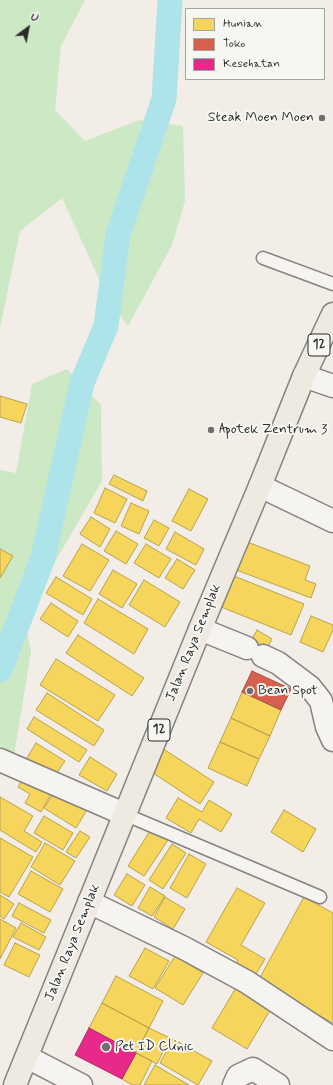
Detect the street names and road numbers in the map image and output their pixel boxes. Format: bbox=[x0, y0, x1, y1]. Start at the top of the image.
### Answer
road number: 12 bbox=[308, 334, 330, 356]
street label: Jalan Raya Semplak bbox=[163, 582, 225, 704]
road number: 12 bbox=[148, 719, 170, 741]
street label: Jalan Raya Semplak bbox=[42, 882, 104, 1004]

